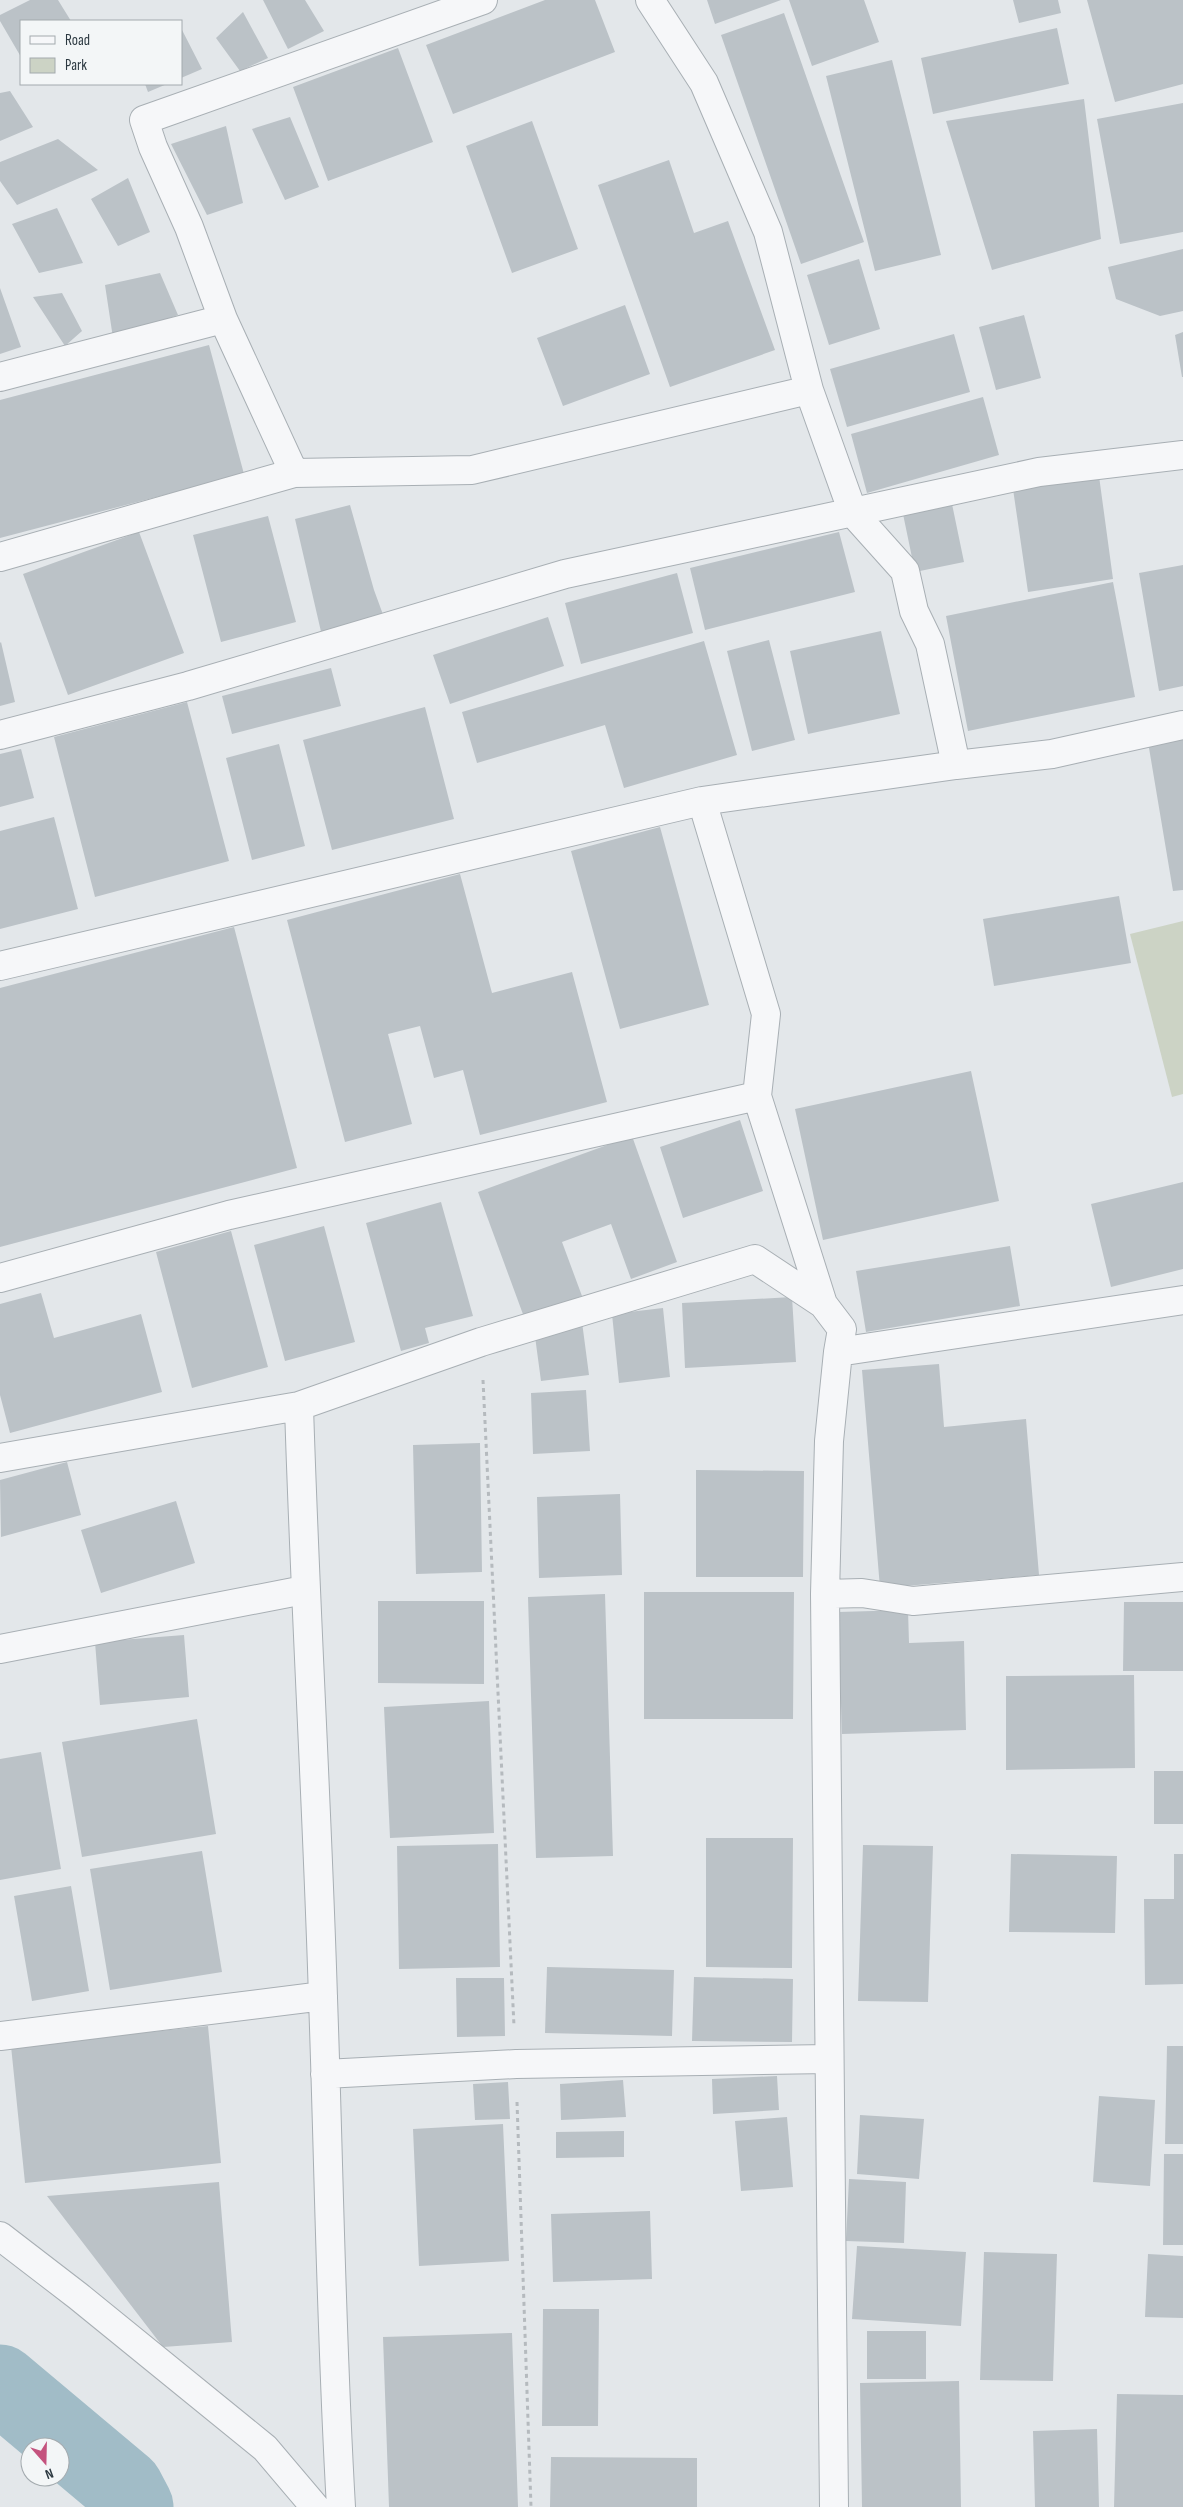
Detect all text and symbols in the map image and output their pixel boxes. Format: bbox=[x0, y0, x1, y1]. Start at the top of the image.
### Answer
legend bbox=[20, 20, 182, 85]
text: Road bbox=[65, 31, 90, 50]
text: Park bbox=[65, 56, 87, 75]
north arrow bbox=[20, 2437, 70, 2487]
text: N bbox=[43, 2464, 56, 2483]

